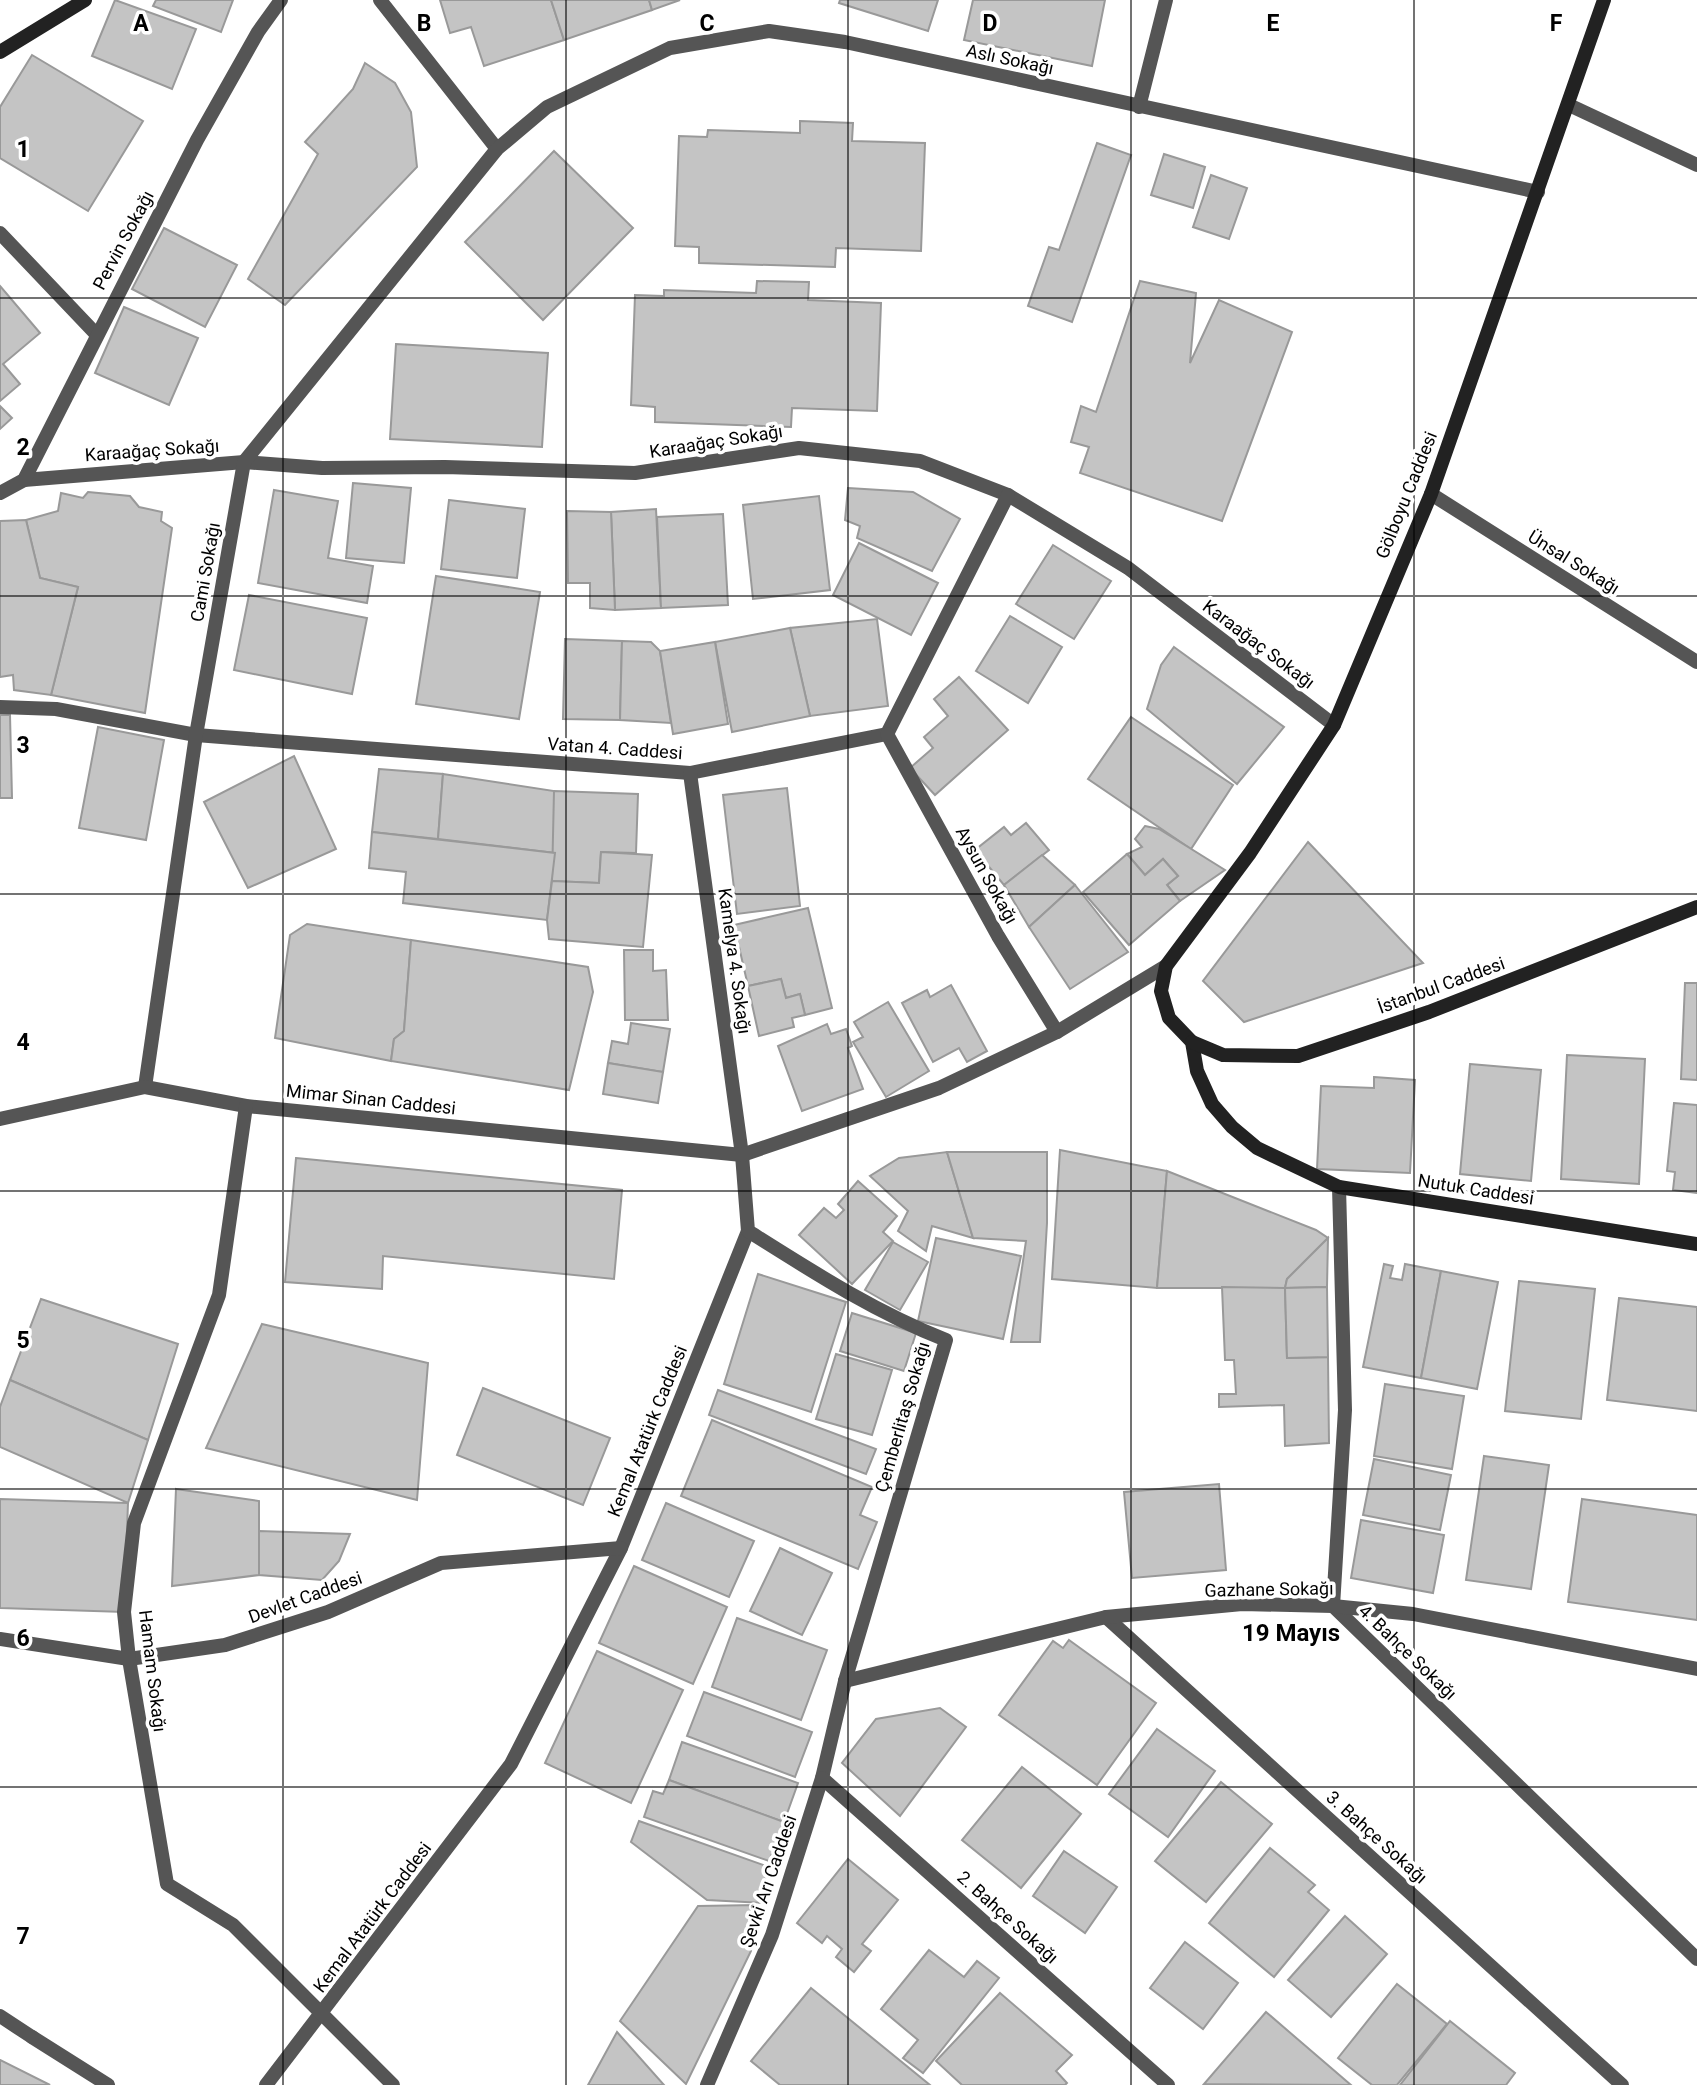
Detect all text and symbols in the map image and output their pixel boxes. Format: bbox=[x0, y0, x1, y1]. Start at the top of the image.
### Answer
text: A bbox=[133, 10, 149, 37]
text: B bbox=[417, 10, 431, 37]
text: C bbox=[699, 10, 715, 37]
text: D bbox=[983, 10, 997, 37]
text: E bbox=[1267, 10, 1280, 37]
text: F bbox=[1550, 10, 1563, 37]
street label: Aslı Sokağı bbox=[964, 40, 1056, 78]
text: 1 bbox=[16, 136, 30, 163]
street label: Pervin Sokağı bbox=[88, 187, 158, 293]
street label: Karaağaç Sokağı bbox=[648, 420, 784, 462]
street label: Gölboyu Caddesi bbox=[1371, 428, 1441, 562]
text: 2 bbox=[16, 434, 30, 461]
street label: Karaağaç Sokağı bbox=[84, 435, 220, 465]
street label: Cami Sokağı bbox=[186, 521, 224, 623]
street label: Ünsal Sokağı bbox=[1524, 526, 1624, 598]
street label: Karaağaç Sokağı bbox=[1199, 595, 1319, 693]
text: 3 bbox=[16, 732, 30, 759]
street label: Vatan 4. Caddesi bbox=[547, 733, 683, 763]
street label: Aysun Sokağı bbox=[952, 823, 1022, 927]
street label: Kamelya 4. Sokağı bbox=[714, 887, 756, 1035]
street label: İstanbul Caddesi bbox=[1375, 952, 1507, 1018]
text: 4 bbox=[16, 1029, 30, 1056]
street label: Mimar Sinan Caddesi bbox=[285, 1080, 457, 1118]
street label: Nutuk Caddesi bbox=[1416, 1169, 1536, 1209]
text: 5 bbox=[16, 1327, 30, 1354]
street label: Çemberlitaş Sokağı bbox=[870, 1339, 934, 1495]
street label: Kemal Atatürk Caddesi bbox=[603, 1342, 691, 1520]
street label: Devlet Caddesi bbox=[245, 1567, 365, 1627]
street label: Gazhane Sokağı bbox=[1204, 1577, 1334, 1601]
street label: 4. Bahçe Sokağı bbox=[1355, 1600, 1461, 1704]
street label: Hamam Sokağı bbox=[135, 1609, 171, 1733]
district label: 19 Mayıs bbox=[1242, 1619, 1340, 1647]
text: 6 bbox=[16, 1625, 30, 1652]
street label: 3. Bahçe Sokağı bbox=[1322, 1786, 1432, 1888]
street label: Şevki Arı Caddesi bbox=[736, 1812, 800, 1950]
street label: Kemal Atatürk Caddesi bbox=[309, 1838, 435, 1996]
street label: 2. Bahçe Sokağı bbox=[953, 1866, 1063, 1968]
text: 7 bbox=[16, 1923, 30, 1950]

